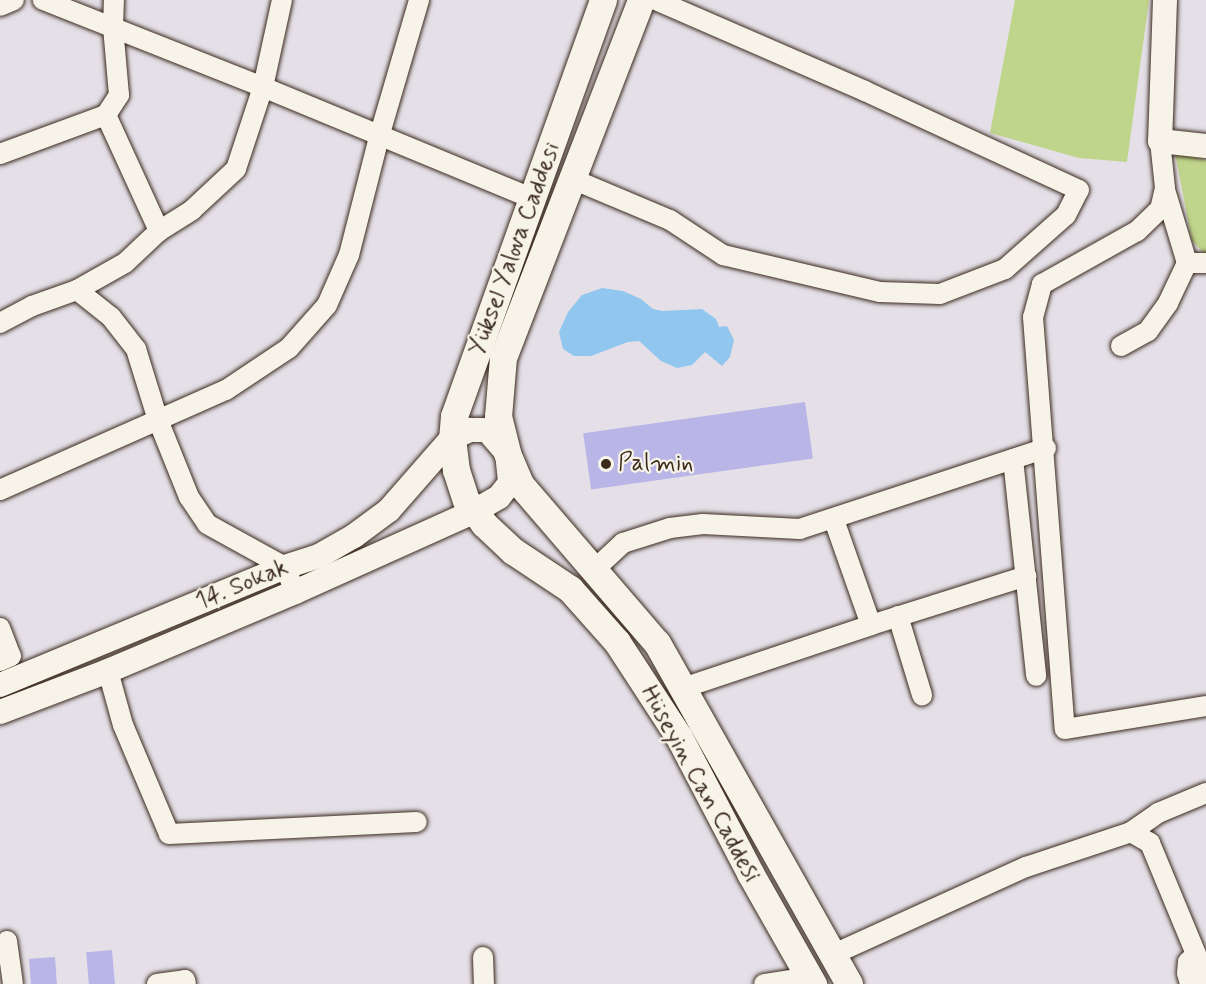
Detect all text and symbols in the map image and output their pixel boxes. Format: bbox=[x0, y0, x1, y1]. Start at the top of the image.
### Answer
street label: Yüksel Yalova Caddesi bbox=[463, 138, 567, 360]
place label: Palmin bbox=[618, 450, 693, 478]
marker: Palmin bbox=[599, 457, 613, 471]
street label: 14. Sokak bbox=[191, 553, 293, 617]
street label: Hüseyin Can Caddesi bbox=[633, 679, 767, 889]

